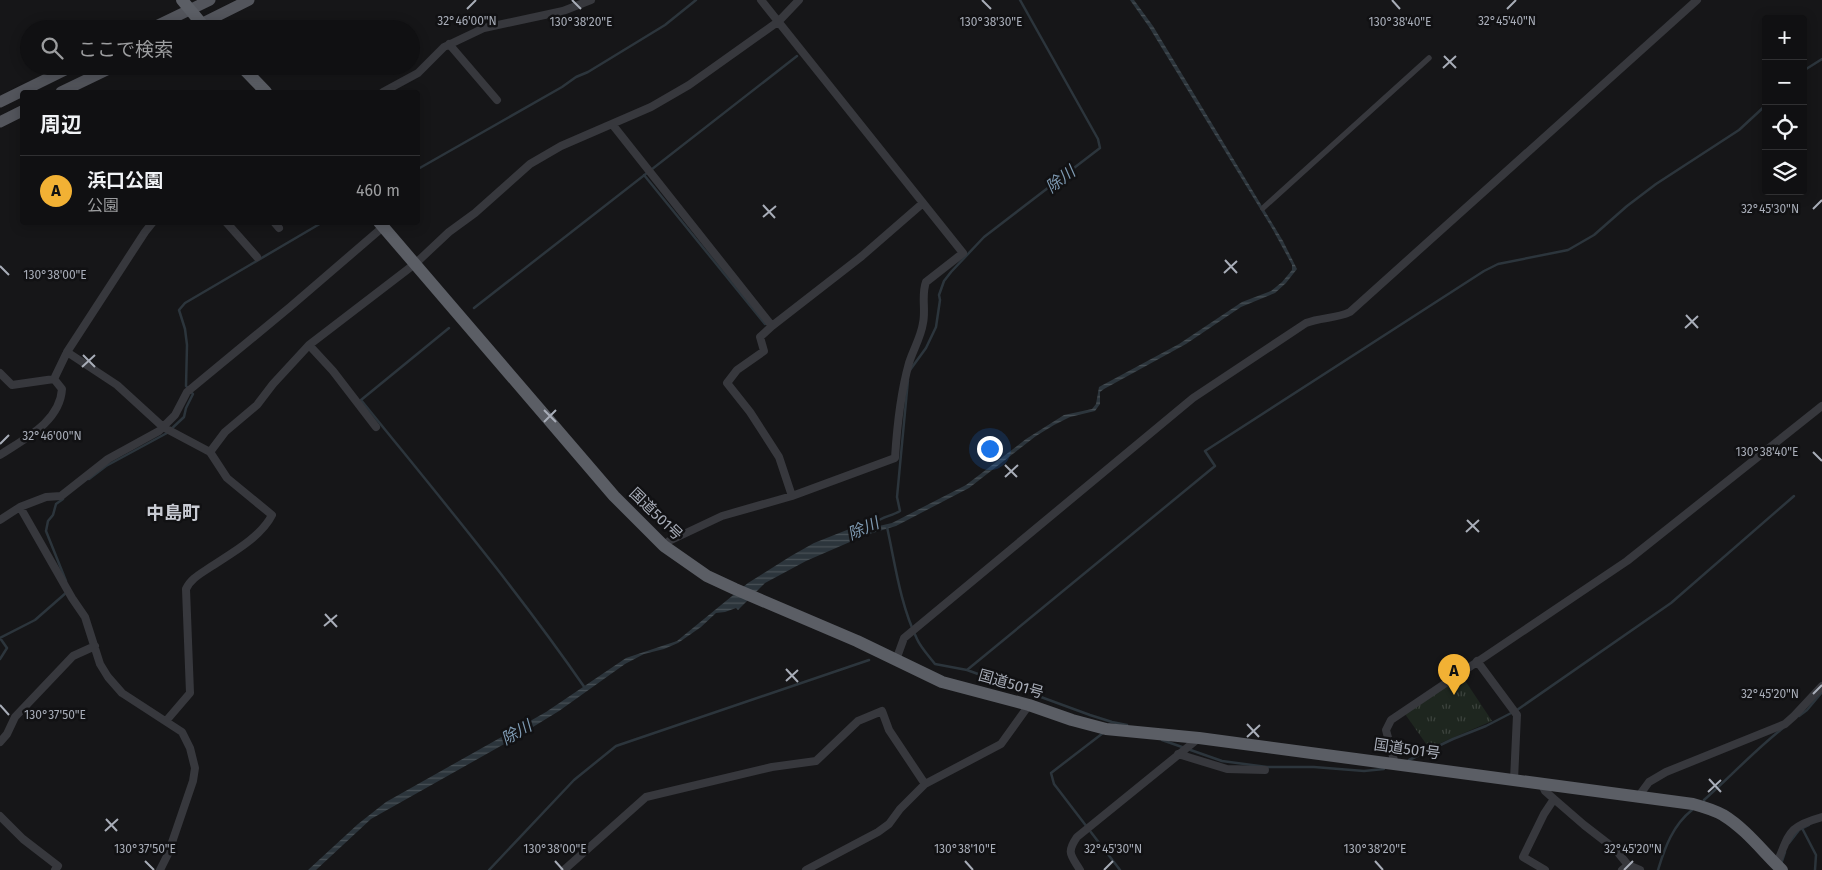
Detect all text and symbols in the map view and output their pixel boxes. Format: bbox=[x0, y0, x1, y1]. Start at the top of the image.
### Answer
text: 32°46'00"N bbox=[437, 14, 497, 28]
text: 32°45'40"N bbox=[1478, 14, 1536, 28]
text: 130°38'20"E bbox=[550, 15, 612, 29]
text: 130°38'30"E bbox=[960, 15, 1022, 29]
text: 130°38'40"E bbox=[1369, 15, 1431, 29]
map controls bbox=[1762, 15, 1807, 195]
button: + bbox=[1762, 15, 1807, 60]
search box bbox=[20, 20, 420, 75]
icon: search bbox=[38, 34, 66, 62]
text: ここで検索 bbox=[78, 38, 173, 61]
button: − bbox=[1762, 60, 1807, 105]
button: locate bbox=[1762, 105, 1807, 150]
text: 周辺 bbox=[40, 112, 82, 138]
button: layers bbox=[1762, 150, 1807, 195]
water label: 除川 bbox=[1042, 161, 1080, 197]
text: 浜口公園 bbox=[87, 169, 163, 192]
text: A bbox=[51, 181, 61, 200]
text: 460 m bbox=[356, 181, 400, 200]
text: 公園 bbox=[87, 196, 119, 215]
text: 32°45'30"N bbox=[1741, 202, 1799, 216]
text: 130°38'00"E bbox=[23, 268, 87, 282]
text: 32°46'00"N bbox=[22, 429, 82, 443]
your location bbox=[977, 436, 1003, 462]
text: 130°38'40"E bbox=[1736, 445, 1798, 459]
street label: 国道501号 bbox=[626, 484, 686, 544]
district label: 中島町 bbox=[146, 502, 200, 524]
water label: 除川 bbox=[845, 512, 884, 544]
pin: A bbox=[1438, 654, 1470, 695]
street label: 国道501号 bbox=[976, 666, 1046, 702]
text: 32°45'20"N bbox=[1741, 687, 1799, 701]
text: 130°37'50"E bbox=[24, 708, 86, 722]
water label: 除川 bbox=[498, 715, 537, 749]
street label: 国道501号 bbox=[1373, 735, 1441, 763]
text: 130°37'50"E bbox=[114, 842, 176, 856]
text: 130°38'00"E bbox=[523, 842, 587, 856]
text: 130°38'10"E bbox=[934, 842, 996, 856]
text: 32°45'30"N bbox=[1084, 842, 1142, 856]
text: 130°38'20"E bbox=[1344, 842, 1406, 856]
text: 32°45'20"N bbox=[1604, 842, 1662, 856]

